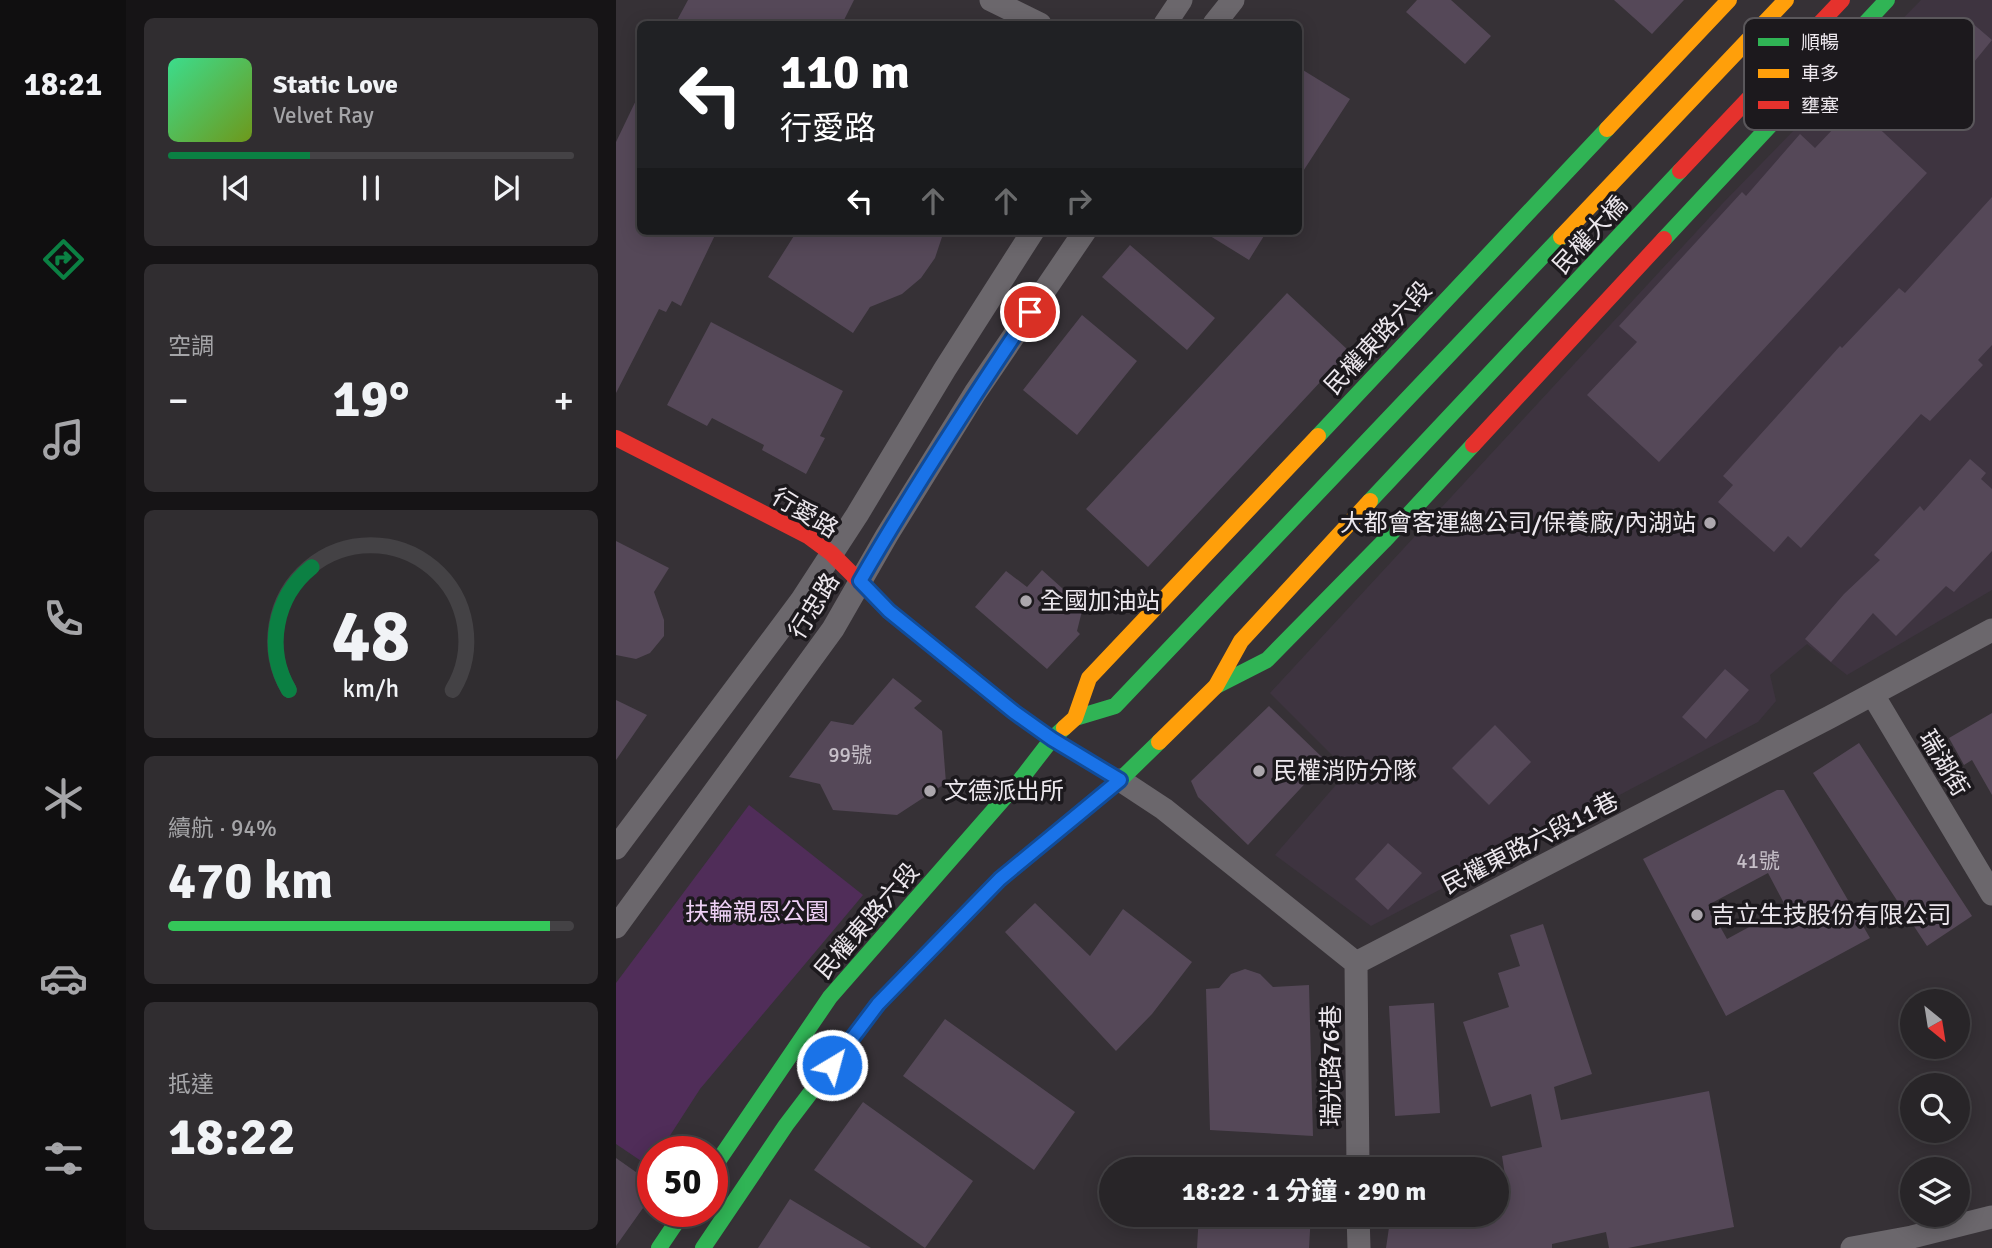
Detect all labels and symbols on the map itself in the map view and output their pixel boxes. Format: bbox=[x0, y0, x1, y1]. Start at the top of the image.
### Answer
legend bbox=[1744, 18, 1974, 130]
text: 順暢 bbox=[1801, 31, 1839, 55]
text: 車多 bbox=[1801, 62, 1839, 86]
text: 壅塞 bbox=[1801, 94, 1839, 118]
street label: 民權大橋 bbox=[1546, 190, 1634, 280]
street label: 民權東路六段 bbox=[1318, 275, 1438, 401]
pin bbox=[1000, 282, 1060, 342]
street label: 行愛路 bbox=[766, 482, 844, 544]
place label: 大都會客運總公司/保養廠/內湖站 bbox=[1340, 508, 1696, 538]
marker: 大都會客運總公司/保養廠/內湖站 bbox=[1702, 515, 1718, 531]
street label: 行忠路 bbox=[782, 568, 846, 644]
place label: 全國加油站 bbox=[1040, 586, 1160, 616]
marker: 全國加油站 bbox=[1018, 593, 1034, 609]
street label: 瑞湖街 bbox=[1913, 724, 1975, 802]
house number: 99號 bbox=[828, 742, 872, 768]
place label: 民權消防分隊 bbox=[1273, 756, 1417, 786]
marker: 民權消防分隊 bbox=[1251, 763, 1267, 779]
place label: 文德派出所 bbox=[944, 776, 1064, 806]
marker: 文德派出所 bbox=[922, 783, 938, 799]
street label: 民權東路六段11巷 bbox=[1437, 786, 1623, 900]
house number: 41號 bbox=[1736, 848, 1780, 874]
street label: 民權東路六段 bbox=[808, 857, 926, 985]
park label: 扶輪親恩公園 bbox=[685, 897, 829, 927]
place label: 吉立生技股份有限公司 bbox=[1711, 900, 1951, 930]
marker: 吉立生技股份有限公司 bbox=[1689, 907, 1705, 923]
north arrow bbox=[1900, 989, 1970, 1059]
street label: 瑞光路76巷 bbox=[1316, 1005, 1346, 1127]
position arrow bbox=[795, 1028, 869, 1102]
speed limit sign: 50 bbox=[637, 1136, 728, 1227]

